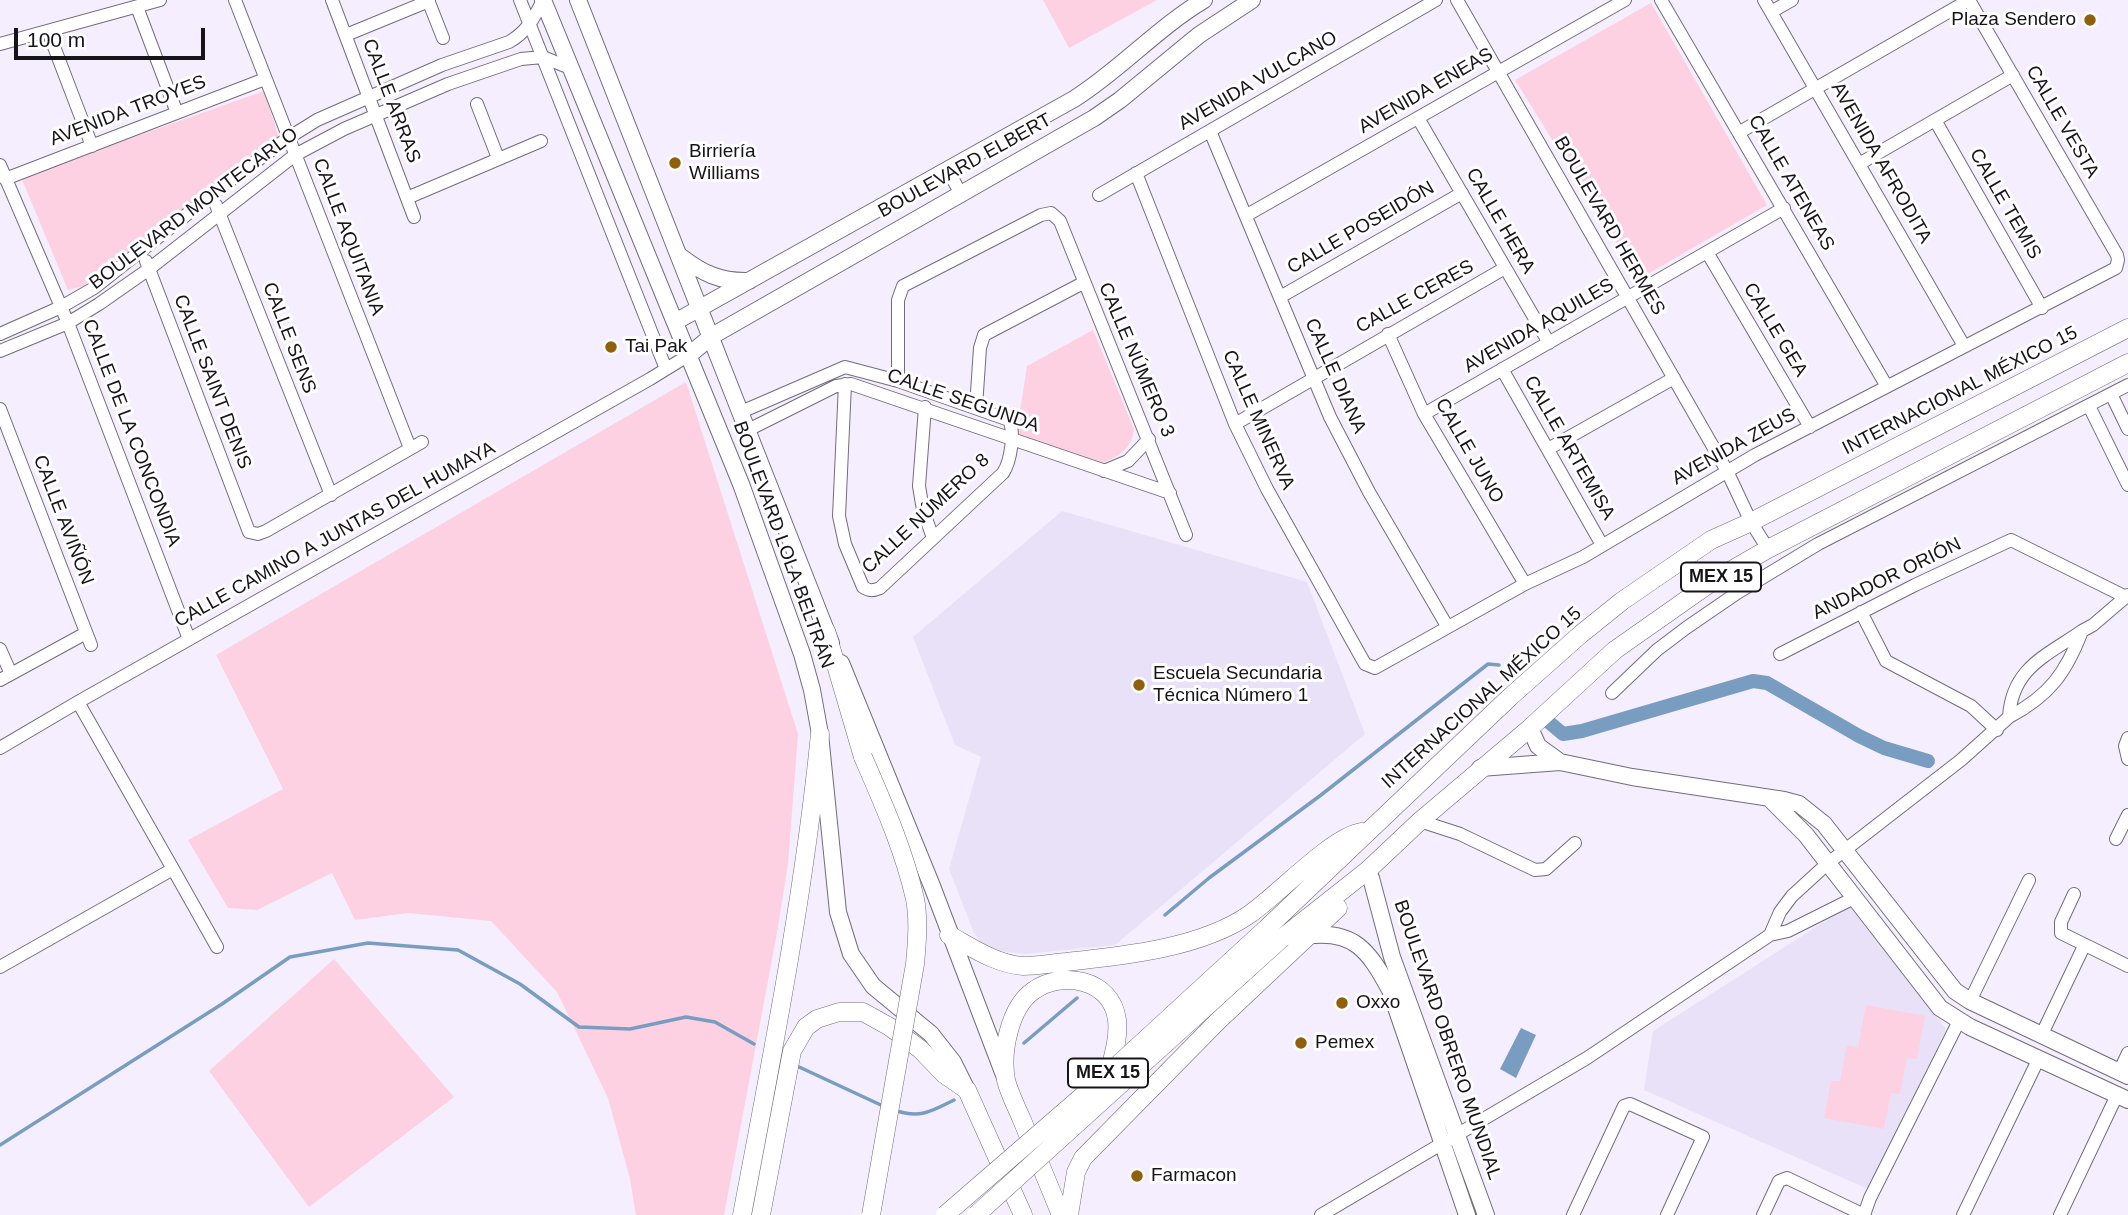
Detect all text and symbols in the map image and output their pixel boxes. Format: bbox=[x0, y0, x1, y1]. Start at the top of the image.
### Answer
place label: Plaza Sendero bbox=[1951, 9, 2076, 31]
marker: Plaza Sendero bbox=[2082, 12, 2098, 28]
scale bar bbox=[18, 14, 208, 58]
street label: AVENIDA VULCANO bbox=[1175, 26, 1341, 136]
text: 100 m bbox=[27, 28, 85, 51]
street label: CALLE ARRAS bbox=[357, 36, 425, 166]
street label: AVENIDA ENEAS bbox=[1355, 43, 1497, 139]
street label: CALLE VESTA bbox=[2021, 62, 2103, 182]
street label: AVENIDA TROYES bbox=[47, 71, 209, 151]
street label: AVENIDA AFRODITA bbox=[1826, 79, 1936, 247]
street label: BOULEVARD ELBERT bbox=[874, 109, 1056, 223]
street label: CALLE ATENEAS bbox=[1743, 111, 1839, 255]
street label: BOULEVARD MONTECARLO bbox=[85, 123, 303, 295]
street label: BOULEVARD HERMES bbox=[1549, 133, 1669, 319]
place label: Birriería Williams bbox=[689, 141, 760, 185]
street label: CALLE TEMIS bbox=[1964, 145, 2046, 263]
street label: CALLE AQUITANIA bbox=[308, 155, 388, 319]
marker: Birriería Williams bbox=[667, 155, 683, 171]
street label: CALLE HERA bbox=[1461, 164, 1539, 278]
street label: CALLE POSEIDÓN bbox=[1284, 177, 1438, 279]
street label: CALLE CERES bbox=[1352, 255, 1478, 339]
street label: AVENIDA AQUILES bbox=[1460, 274, 1618, 378]
street label: CALLE SENS bbox=[257, 279, 321, 397]
street label: CALLE NÚMERO 3 bbox=[1093, 279, 1179, 441]
street label: CALLE GEA bbox=[1738, 279, 1812, 381]
street label: CALLE SAINT DENIS bbox=[168, 292, 256, 472]
street label: CALLE DIANA bbox=[1299, 315, 1371, 437]
street label: CALLE DE LA CONCONDIA bbox=[77, 316, 185, 550]
street label: INTERNACIONAL MÉXICO 15 bbox=[1839, 322, 2081, 460]
place label: Tai Pak bbox=[625, 336, 687, 358]
marker: Tai Pak bbox=[603, 339, 619, 355]
street label: CALLE MINERVA bbox=[1217, 347, 1299, 493]
street label: CALLE SEGUNDA bbox=[884, 364, 1042, 438]
street label: CALLE ARTEMISA bbox=[1519, 372, 1619, 524]
street label: CALLE JUNO bbox=[1430, 395, 1508, 507]
street label: AVENIDA ZEUS bbox=[1668, 404, 1800, 490]
street label: BOULEVARD LOLA BELTRÁN bbox=[728, 418, 838, 672]
street label: CALLE CAMINO A JUNTAS DEL HUMAYA bbox=[171, 437, 499, 633]
street label: CALLE NÚMERO 8 bbox=[858, 449, 994, 579]
street label: CALLE AVIÑÓN bbox=[28, 452, 98, 588]
street label: ANDADOR ORIÓN bbox=[1809, 533, 1965, 625]
road number: MEX 15 bbox=[1681, 562, 1761, 592]
street label: INTERNACIONAL MÉXICO 15 bbox=[1377, 602, 1587, 794]
place label: Escuela Secundaria Técnica Número 1 bbox=[1153, 663, 1322, 707]
marker: Escuela Secundaria Técnica Número 1 bbox=[1131, 677, 1147, 693]
street label: BOULEVARD OBRERO MUNDIAL bbox=[1388, 897, 1506, 1183]
place label: Oxxo bbox=[1356, 992, 1400, 1014]
marker: Oxxo bbox=[1334, 995, 1350, 1011]
place label: Pemex bbox=[1315, 1032, 1374, 1054]
marker: Pemex bbox=[1293, 1035, 1309, 1051]
road number: MEX 15 bbox=[1068, 1058, 1148, 1088]
place label: Farmacon bbox=[1151, 1165, 1237, 1187]
marker: Farmacon bbox=[1129, 1168, 1145, 1184]

